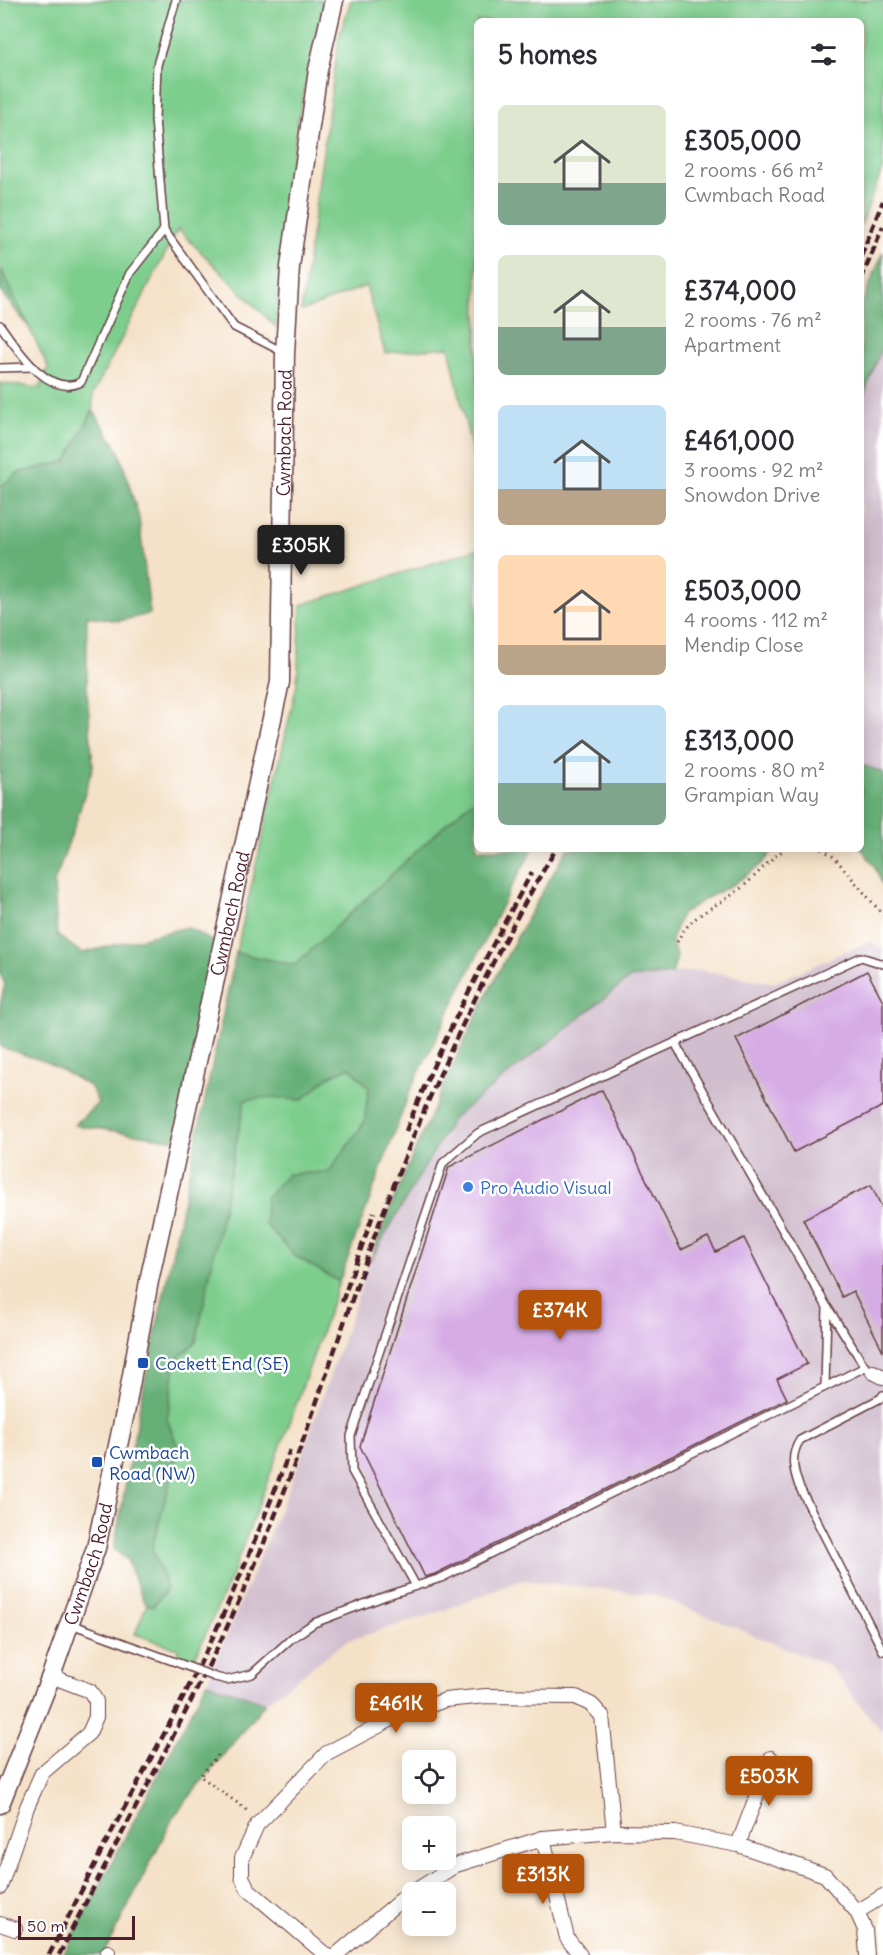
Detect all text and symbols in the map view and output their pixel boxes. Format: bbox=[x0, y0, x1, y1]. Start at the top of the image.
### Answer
text: 5 homes bbox=[498, 38, 597, 71]
icon: filters bbox=[807, 38, 840, 71]
text: £305,000 bbox=[684, 124, 802, 157]
icon: home bbox=[546, 129, 618, 201]
text: 2 rooms · 66 m² bbox=[684, 157, 824, 182]
text: Cwmbach Road bbox=[684, 182, 825, 207]
text: £374,000 bbox=[684, 274, 797, 307]
icon: home bbox=[546, 279, 618, 351]
text: 2 rooms · 76 m² bbox=[684, 307, 822, 332]
text: Apartment bbox=[684, 332, 781, 357]
street label: Cwmbach Road bbox=[271, 369, 296, 497]
text: £461,000 bbox=[684, 424, 795, 457]
icon: home bbox=[546, 429, 618, 501]
text: 3 rooms · 92 m² bbox=[684, 457, 823, 482]
text: Snowdon Drive bbox=[684, 482, 820, 507]
pin: £305K bbox=[259, 525, 343, 576]
text: £305K bbox=[271, 532, 331, 557]
text: £503,000 bbox=[684, 574, 802, 607]
icon: home bbox=[546, 579, 618, 651]
text: 4 rooms · 112 m² bbox=[684, 607, 828, 632]
text: Mendip Close bbox=[684, 632, 804, 657]
text: £313,000 bbox=[684, 724, 794, 757]
icon: home bbox=[546, 729, 618, 801]
text: 2 rooms · 80 m² bbox=[684, 757, 825, 782]
text: Grampian Way bbox=[684, 782, 819, 807]
street label: Cwmbach Road bbox=[205, 848, 254, 978]
place label: Pro Audio Visual bbox=[480, 1176, 612, 1199]
marker: Pro Audio Visual bbox=[461, 1180, 475, 1194]
pin: £374K bbox=[518, 1290, 602, 1341]
text: £374K bbox=[532, 1297, 588, 1322]
place label: Cockett End (SE) bbox=[155, 1352, 288, 1375]
marker: Cockett End (SE) bbox=[136, 1356, 150, 1370]
place label: Cwmbach Road (NW) bbox=[109, 1441, 195, 1485]
marker: Cwmbach Road (NW) bbox=[90, 1455, 104, 1469]
street label: Cwmbach Road bbox=[58, 1500, 117, 1628]
pin: £461K bbox=[354, 1683, 438, 1734]
text: £461K bbox=[369, 1690, 423, 1715]
map controls bbox=[402, 1750, 456, 1936]
button: locate bbox=[402, 1750, 456, 1804]
pin: £503K bbox=[727, 1756, 811, 1807]
text: £503K bbox=[739, 1763, 799, 1788]
button: + bbox=[402, 1816, 456, 1870]
pin: £313K bbox=[501, 1854, 585, 1905]
text: £313K bbox=[516, 1861, 570, 1886]
button: − bbox=[402, 1882, 456, 1936]
scale bar bbox=[18, 1913, 135, 1940]
text: 50 m bbox=[27, 1916, 65, 1936]

